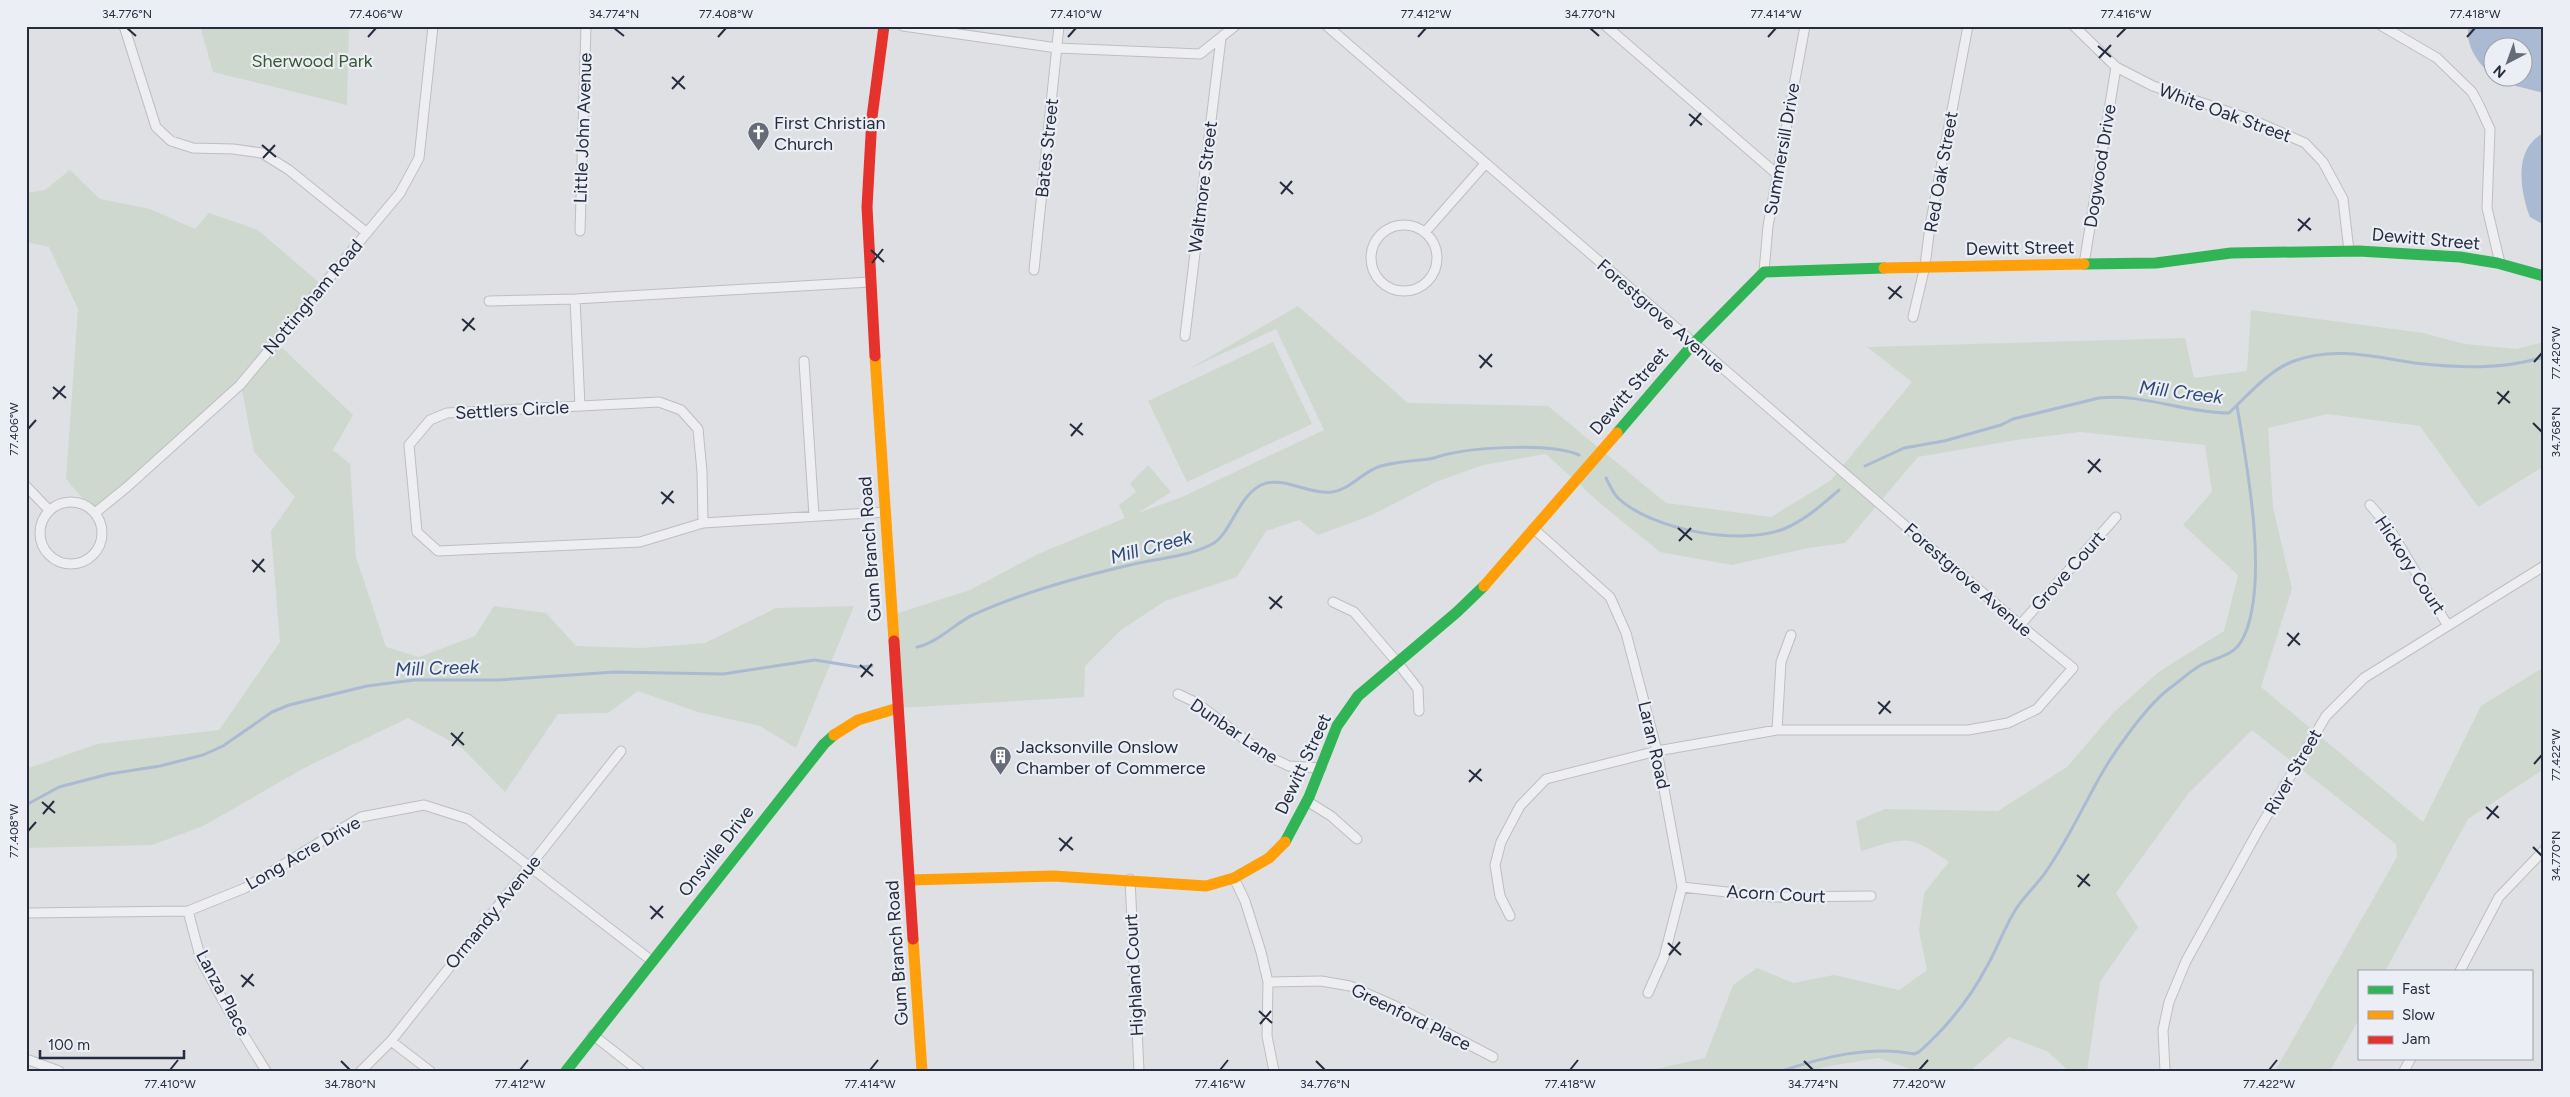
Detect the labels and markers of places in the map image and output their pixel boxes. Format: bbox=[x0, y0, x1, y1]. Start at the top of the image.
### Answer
place label: First Christian Church bbox=[774, 112, 886, 155]
church icon: First Christian Church bbox=[746, 121, 770, 152]
place label: Jacksonville Onslow Chamber of Commerce bbox=[1016, 736, 1206, 779]
building icon: Jacksonville Onslow Chamber of Commerce bbox=[988, 745, 1012, 776]

